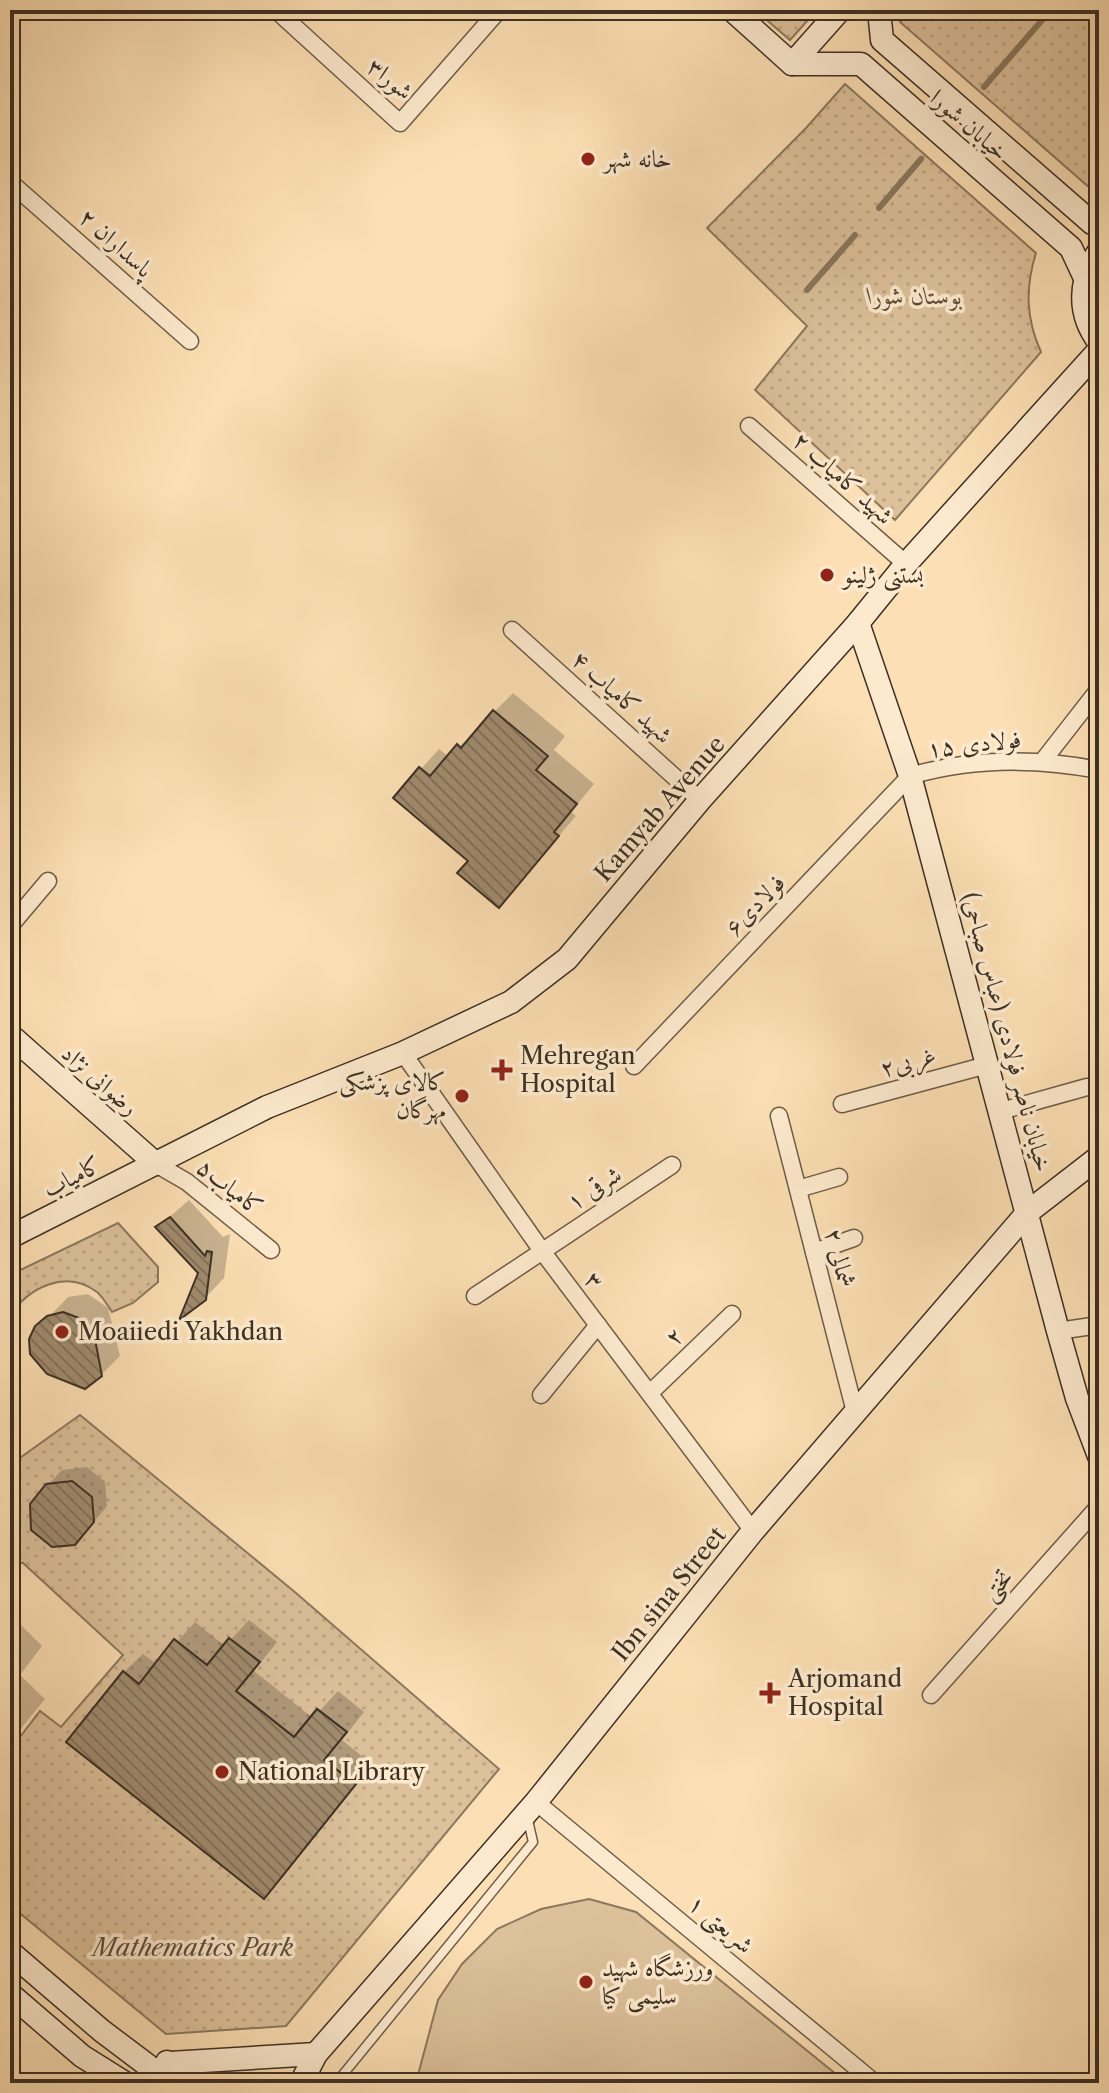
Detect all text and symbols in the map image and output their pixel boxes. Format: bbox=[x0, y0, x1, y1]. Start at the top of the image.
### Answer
street label: شورا۳ bbox=[361, 51, 419, 107]
street label: خیابان شورا bbox=[924, 83, 1014, 167]
place label: خانه شهر bbox=[601, 144, 672, 174]
marker: خانه شهر bbox=[579, 150, 597, 168]
street label: پاسداران ۲ bbox=[71, 202, 160, 286]
park label: بوستان شورا bbox=[866, 281, 963, 311]
street label: شهید کامیاب ۲ bbox=[787, 425, 899, 531]
place label: بستنی ژلینو bbox=[841, 560, 924, 592]
marker: بستنی ژلینو bbox=[818, 566, 836, 584]
street label: شهید کامیاب ۴ bbox=[566, 644, 678, 750]
street label: فولادی ۱۵ bbox=[925, 724, 1023, 764]
street label: Kamyab Avenue bbox=[588, 730, 731, 887]
street label: فولادی۶ bbox=[719, 868, 791, 942]
street label: خیابان ناصر فولادی (عباس صباحی) bbox=[954, 889, 1059, 1175]
street label: رضوانی نژاد bbox=[55, 1038, 145, 1122]
street label: غربی۲ bbox=[877, 1040, 940, 1086]
place label: Mehregan Hospital bbox=[520, 1041, 636, 1098]
marker: Mehregan Hospital bbox=[491, 1059, 513, 1081]
place label: کالای پزشکی مهرگان bbox=[339, 1067, 446, 1125]
marker: کالای پزشکی مهرگان bbox=[453, 1087, 471, 1105]
street label: کامیاب bbox=[38, 1150, 106, 1204]
street label: کامیاب۵ bbox=[191, 1152, 269, 1222]
street label: ۱ شرقی bbox=[561, 1159, 627, 1218]
street label: ۲ شمالی bbox=[819, 1225, 862, 1290]
street label: ۳ bbox=[579, 1265, 610, 1294]
place label: Moaiiedi Yakhdan bbox=[78, 1317, 283, 1346]
street label: ۲ bbox=[659, 1320, 689, 1351]
marker: Moaiiedi Yakhdan bbox=[53, 1323, 71, 1341]
street label: Ibn sina Street bbox=[606, 1520, 732, 1667]
street label: تختی bbox=[975, 1563, 1021, 1609]
place label: Arjomand Hospital bbox=[787, 1664, 902, 1721]
marker: Arjomand Hospital bbox=[759, 1682, 781, 1704]
place label: National Library bbox=[238, 1757, 426, 1786]
marker: National Library bbox=[213, 1763, 231, 1781]
street label: شریعتی ۱ bbox=[681, 1888, 760, 1961]
park label: Mathematics Park bbox=[90, 1933, 294, 1962]
place label: ورزشگاه شهید سلیمی کیا bbox=[602, 1953, 713, 2013]
marker: ورزشگاه شهید سلیمی کیا bbox=[577, 1973, 595, 1991]

